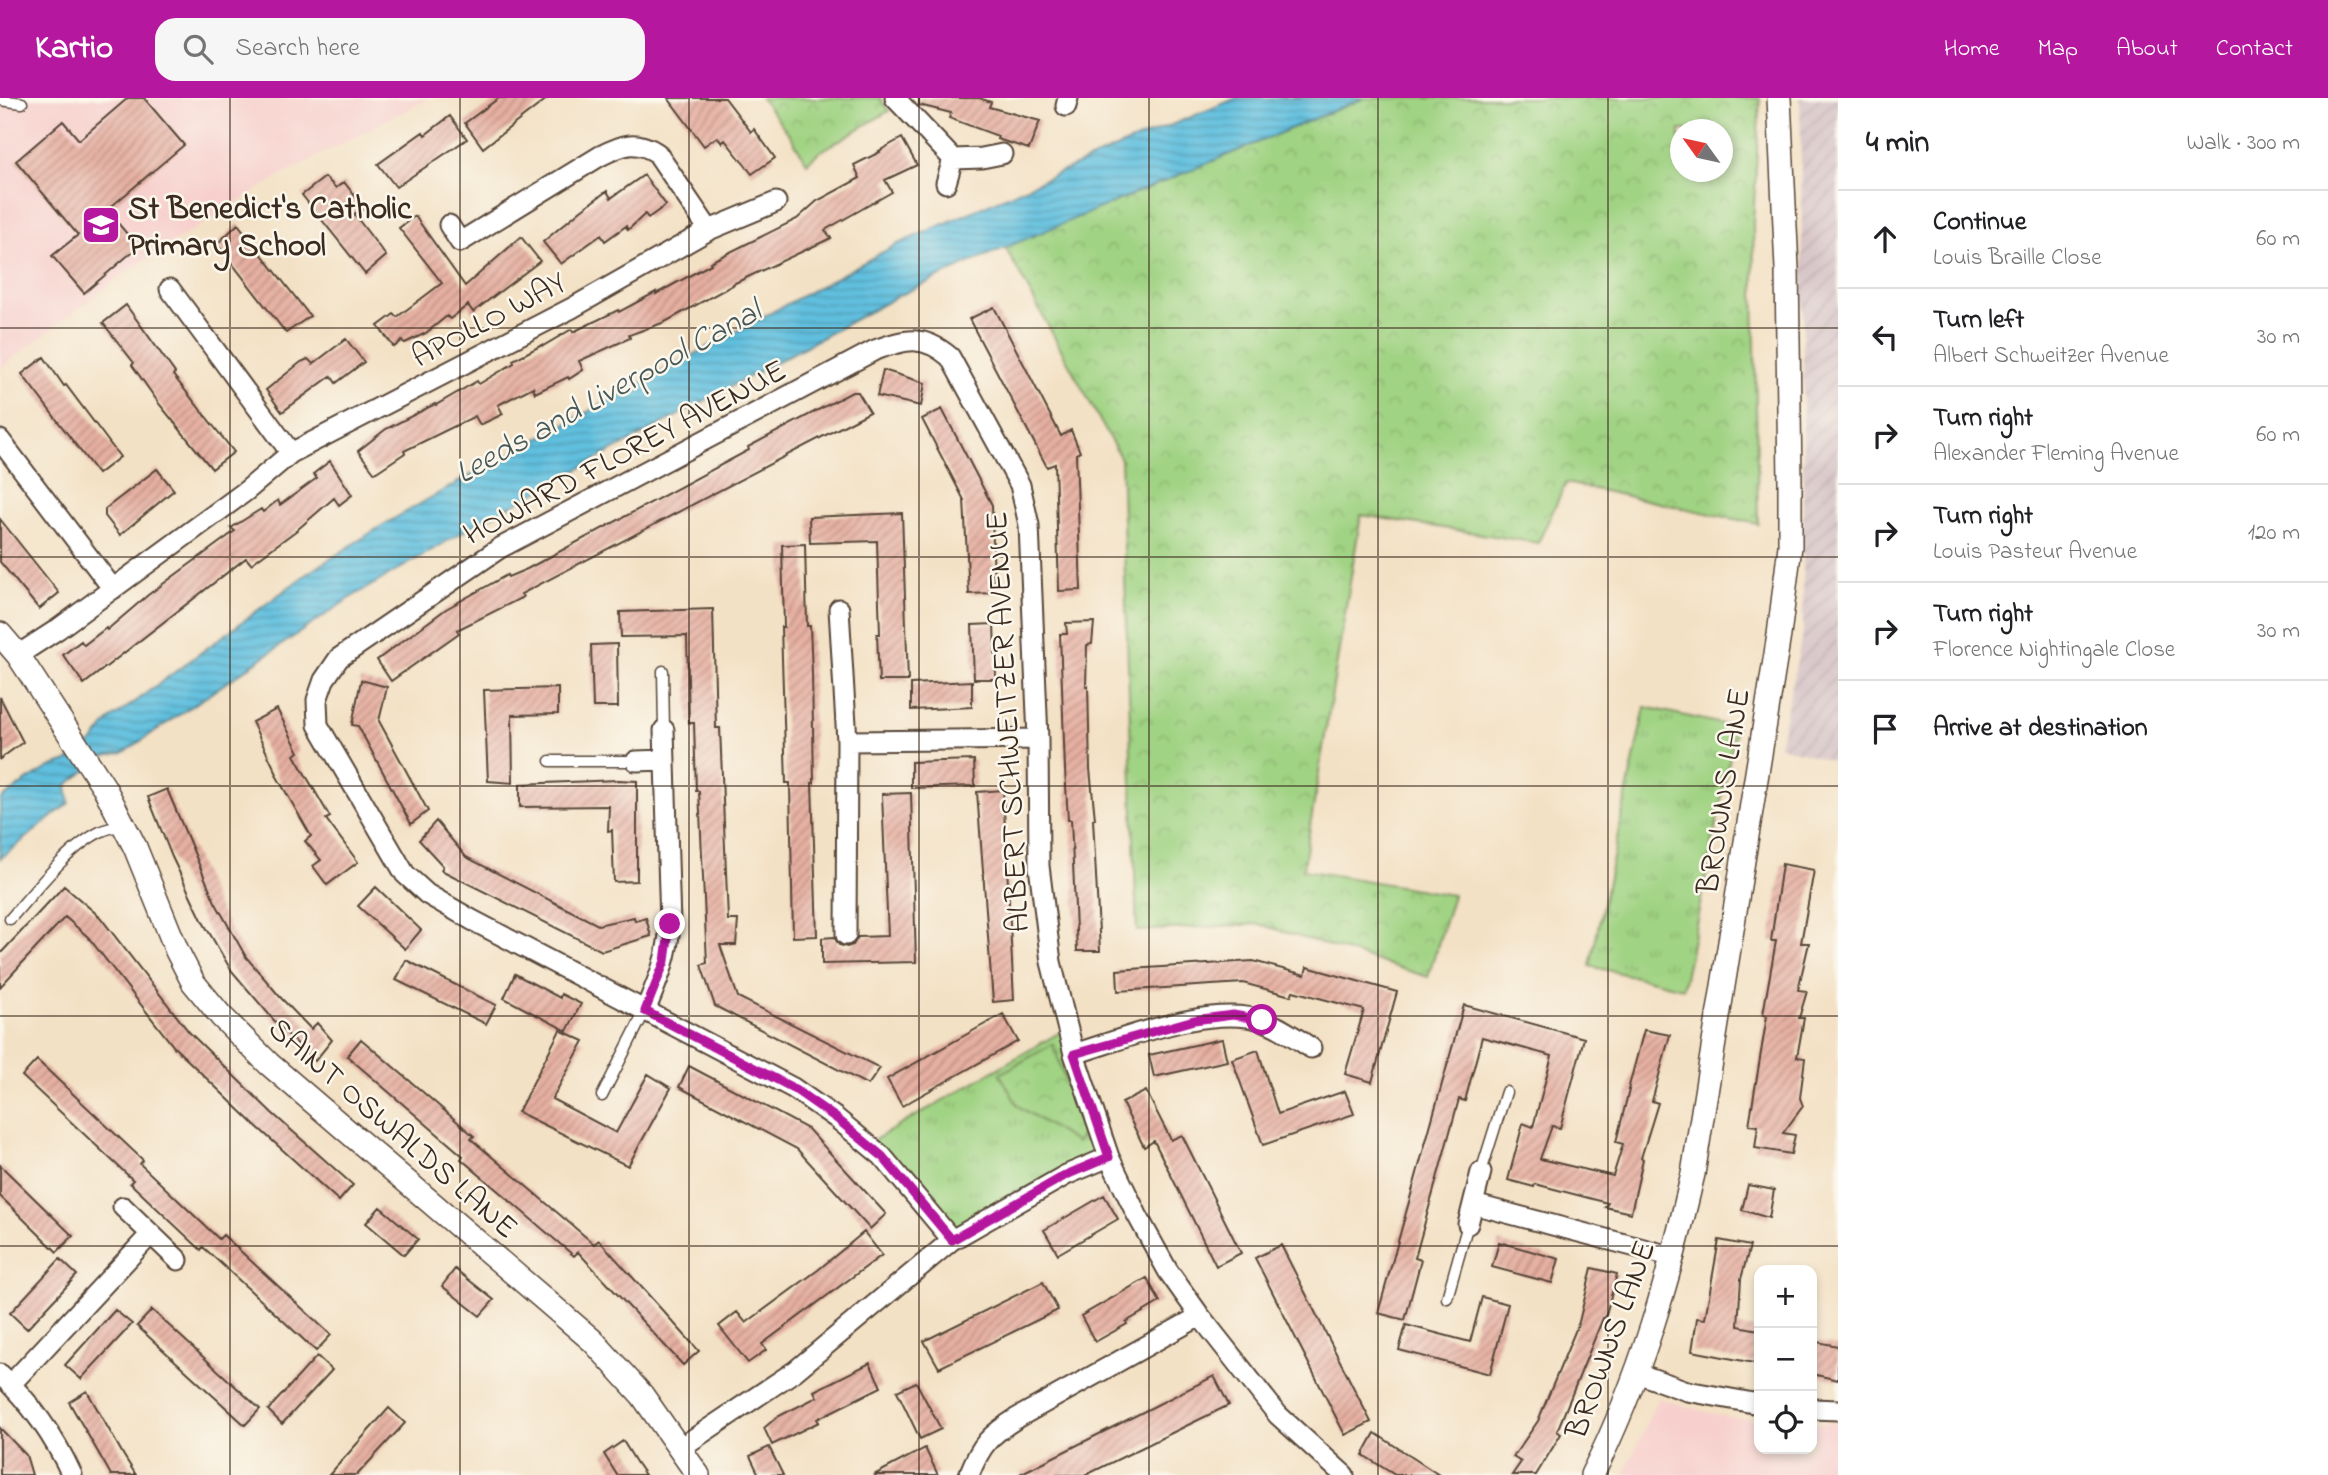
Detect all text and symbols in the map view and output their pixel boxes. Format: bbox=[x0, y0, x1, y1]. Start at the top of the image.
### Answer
search box bbox=[155, 18, 645, 81]
text: Kartio bbox=[35, 25, 113, 73]
icon: search bbox=[179, 30, 217, 68]
text: Search here bbox=[235, 30, 360, 68]
text: Home bbox=[1944, 32, 2000, 67]
text: Map bbox=[2038, 32, 2078, 67]
text: About bbox=[2116, 32, 2178, 67]
text: Contact bbox=[2216, 32, 2293, 67]
north arrow bbox=[1670, 119, 1733, 182]
text: 4 min bbox=[1866, 122, 1929, 166]
text: Walk · 300 m bbox=[2186, 127, 2300, 160]
place label: St Benedict's Catholic Primary School bbox=[128, 187, 412, 272]
school or university icon: St Benedict's Catholic Primary School bbox=[80, 204, 122, 246]
text: Continue bbox=[1933, 204, 2026, 242]
icon: ahead bbox=[1866, 220, 1904, 258]
text: 60 m bbox=[2256, 223, 2300, 256]
text: Louis Braille Close bbox=[1933, 242, 2102, 275]
street label: APOLLO WAY bbox=[404, 260, 576, 382]
water label: Leeds and Liverpool Canal bbox=[447, 287, 774, 498]
text: Turn left bbox=[1933, 302, 2024, 340]
icon: left bbox=[1866, 318, 1904, 356]
text: 30 m bbox=[2257, 321, 2300, 354]
text: Albert Schweitzer Avenue bbox=[1933, 340, 2169, 373]
street label: HOWARD FLOREY AVENUE bbox=[456, 349, 796, 559]
text: Turn right bbox=[1933, 400, 2033, 438]
icon: right bbox=[1866, 416, 1904, 454]
text: 60 m bbox=[2256, 419, 2300, 452]
text: Alexander Fleming Avenue bbox=[1933, 438, 2179, 471]
text: Turn right bbox=[1933, 498, 2033, 536]
street label: ALBERT SCHWEITZER AVENUE bbox=[975, 510, 1044, 934]
icon: right bbox=[1866, 514, 1904, 552]
text: 120 m bbox=[2248, 517, 2300, 550]
text: Louis Pasteur Avenue bbox=[1933, 536, 2137, 569]
text: Turn right bbox=[1933, 596, 2033, 634]
icon: right bbox=[1866, 612, 1904, 650]
text: 30 m bbox=[2257, 615, 2300, 648]
text: Florence Nightingale Close bbox=[1933, 634, 2175, 667]
street label: BROWNS LANE bbox=[1686, 685, 1765, 899]
icon: arrive bbox=[1866, 710, 1904, 748]
text: Arrive at destination bbox=[1933, 710, 2148, 748]
route end bbox=[654, 908, 685, 939]
route start bbox=[1246, 1004, 1277, 1035]
street label: SAINT OSWALDS LANE bbox=[256, 1008, 527, 1252]
street label: BROWNS LANE bbox=[1554, 1234, 1670, 1447]
map controls bbox=[1754, 1265, 1817, 1454]
button: + bbox=[1754, 1265, 1817, 1328]
button: − bbox=[1754, 1328, 1817, 1391]
button: locate bbox=[1754, 1391, 1817, 1454]

